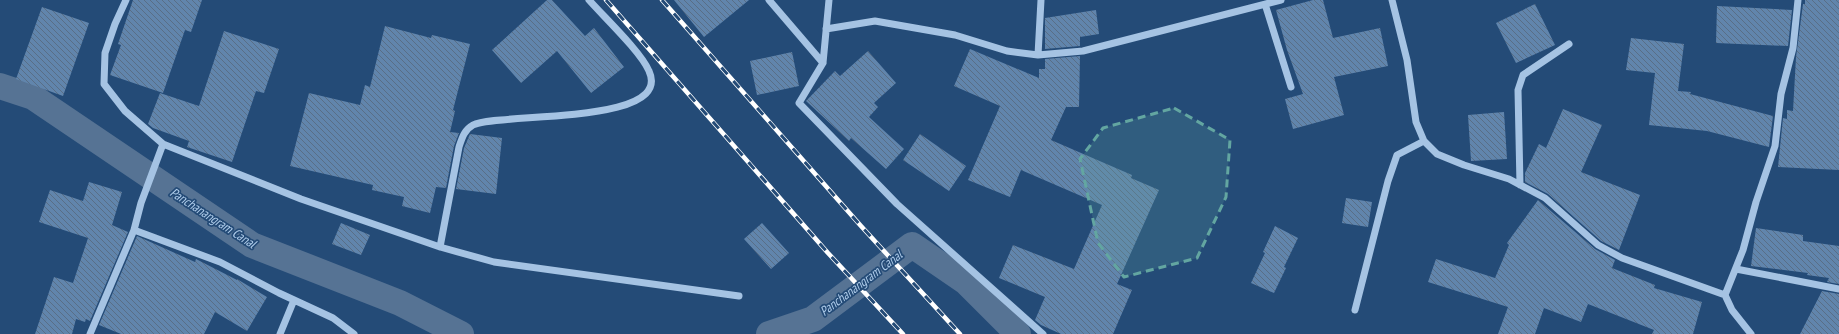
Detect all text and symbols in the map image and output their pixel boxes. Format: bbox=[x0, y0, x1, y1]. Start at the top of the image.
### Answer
water label: Panchanangram Canal bbox=[167, 184, 261, 253]
water label: Panchanangram Canal bbox=[816, 245, 907, 320]

